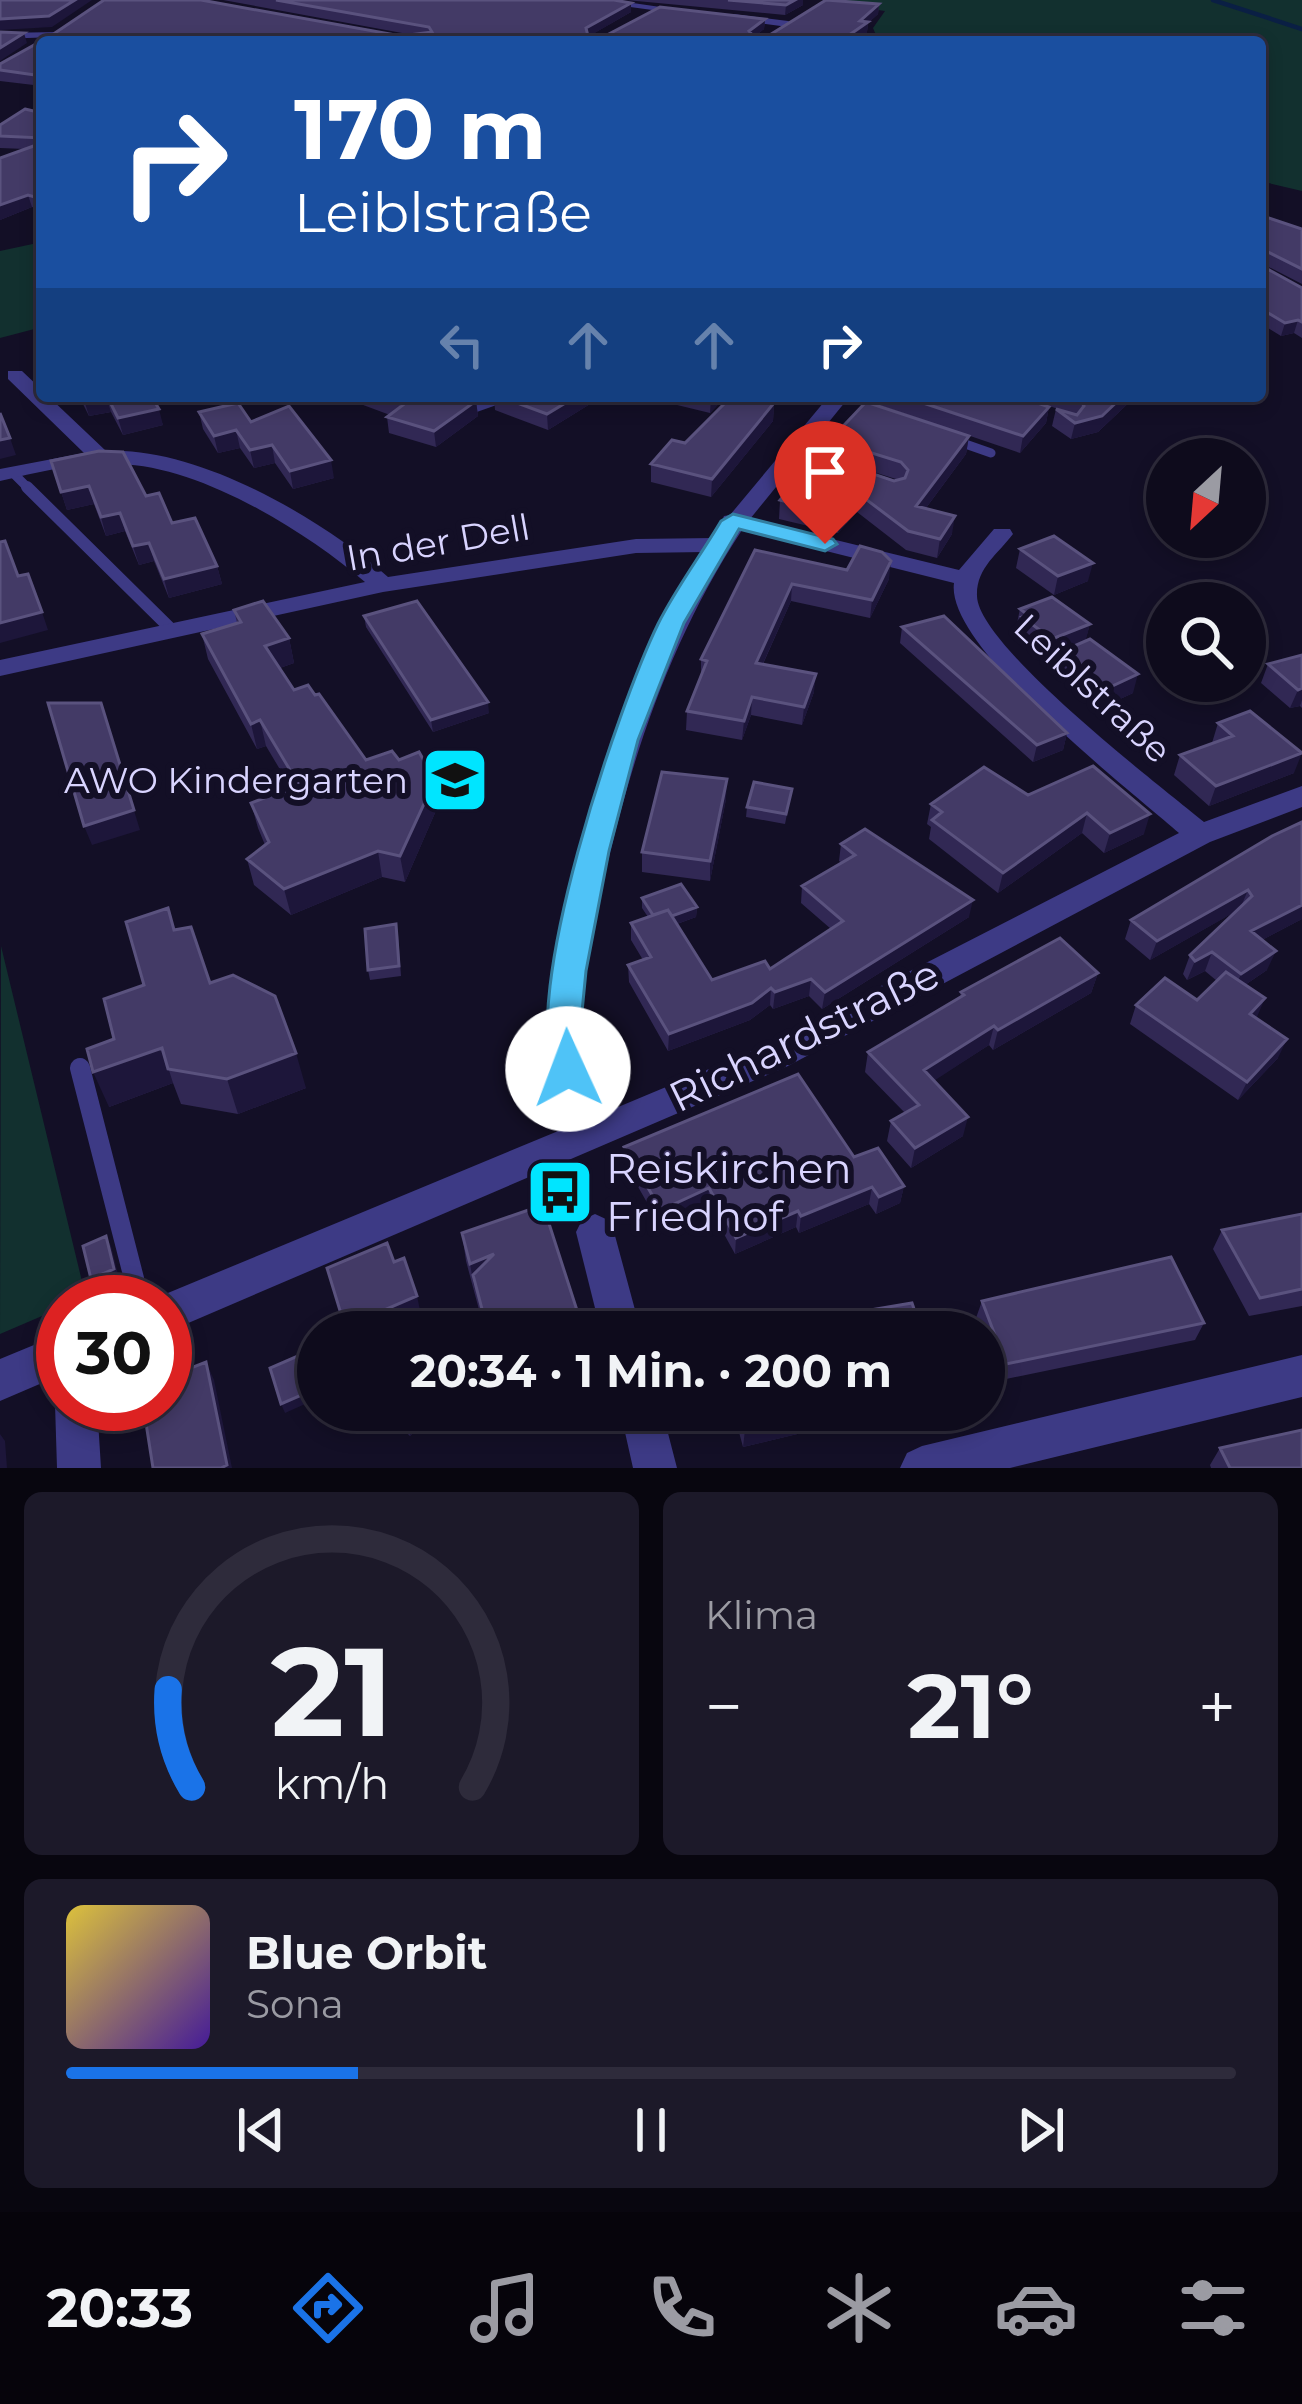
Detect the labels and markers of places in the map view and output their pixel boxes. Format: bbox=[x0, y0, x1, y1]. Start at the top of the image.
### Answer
pin bbox=[774, 421, 876, 544]
school or university icon: AWO Kindergarten bbox=[420, 745, 490, 815]
place label: AWO Kindergarten bbox=[64, 758, 408, 802]
place label: Reiskirchen Friedhof bbox=[606, 1142, 852, 1242]
bus stop icon: Reiskirchen Friedhof bbox=[525, 1157, 595, 1227]

